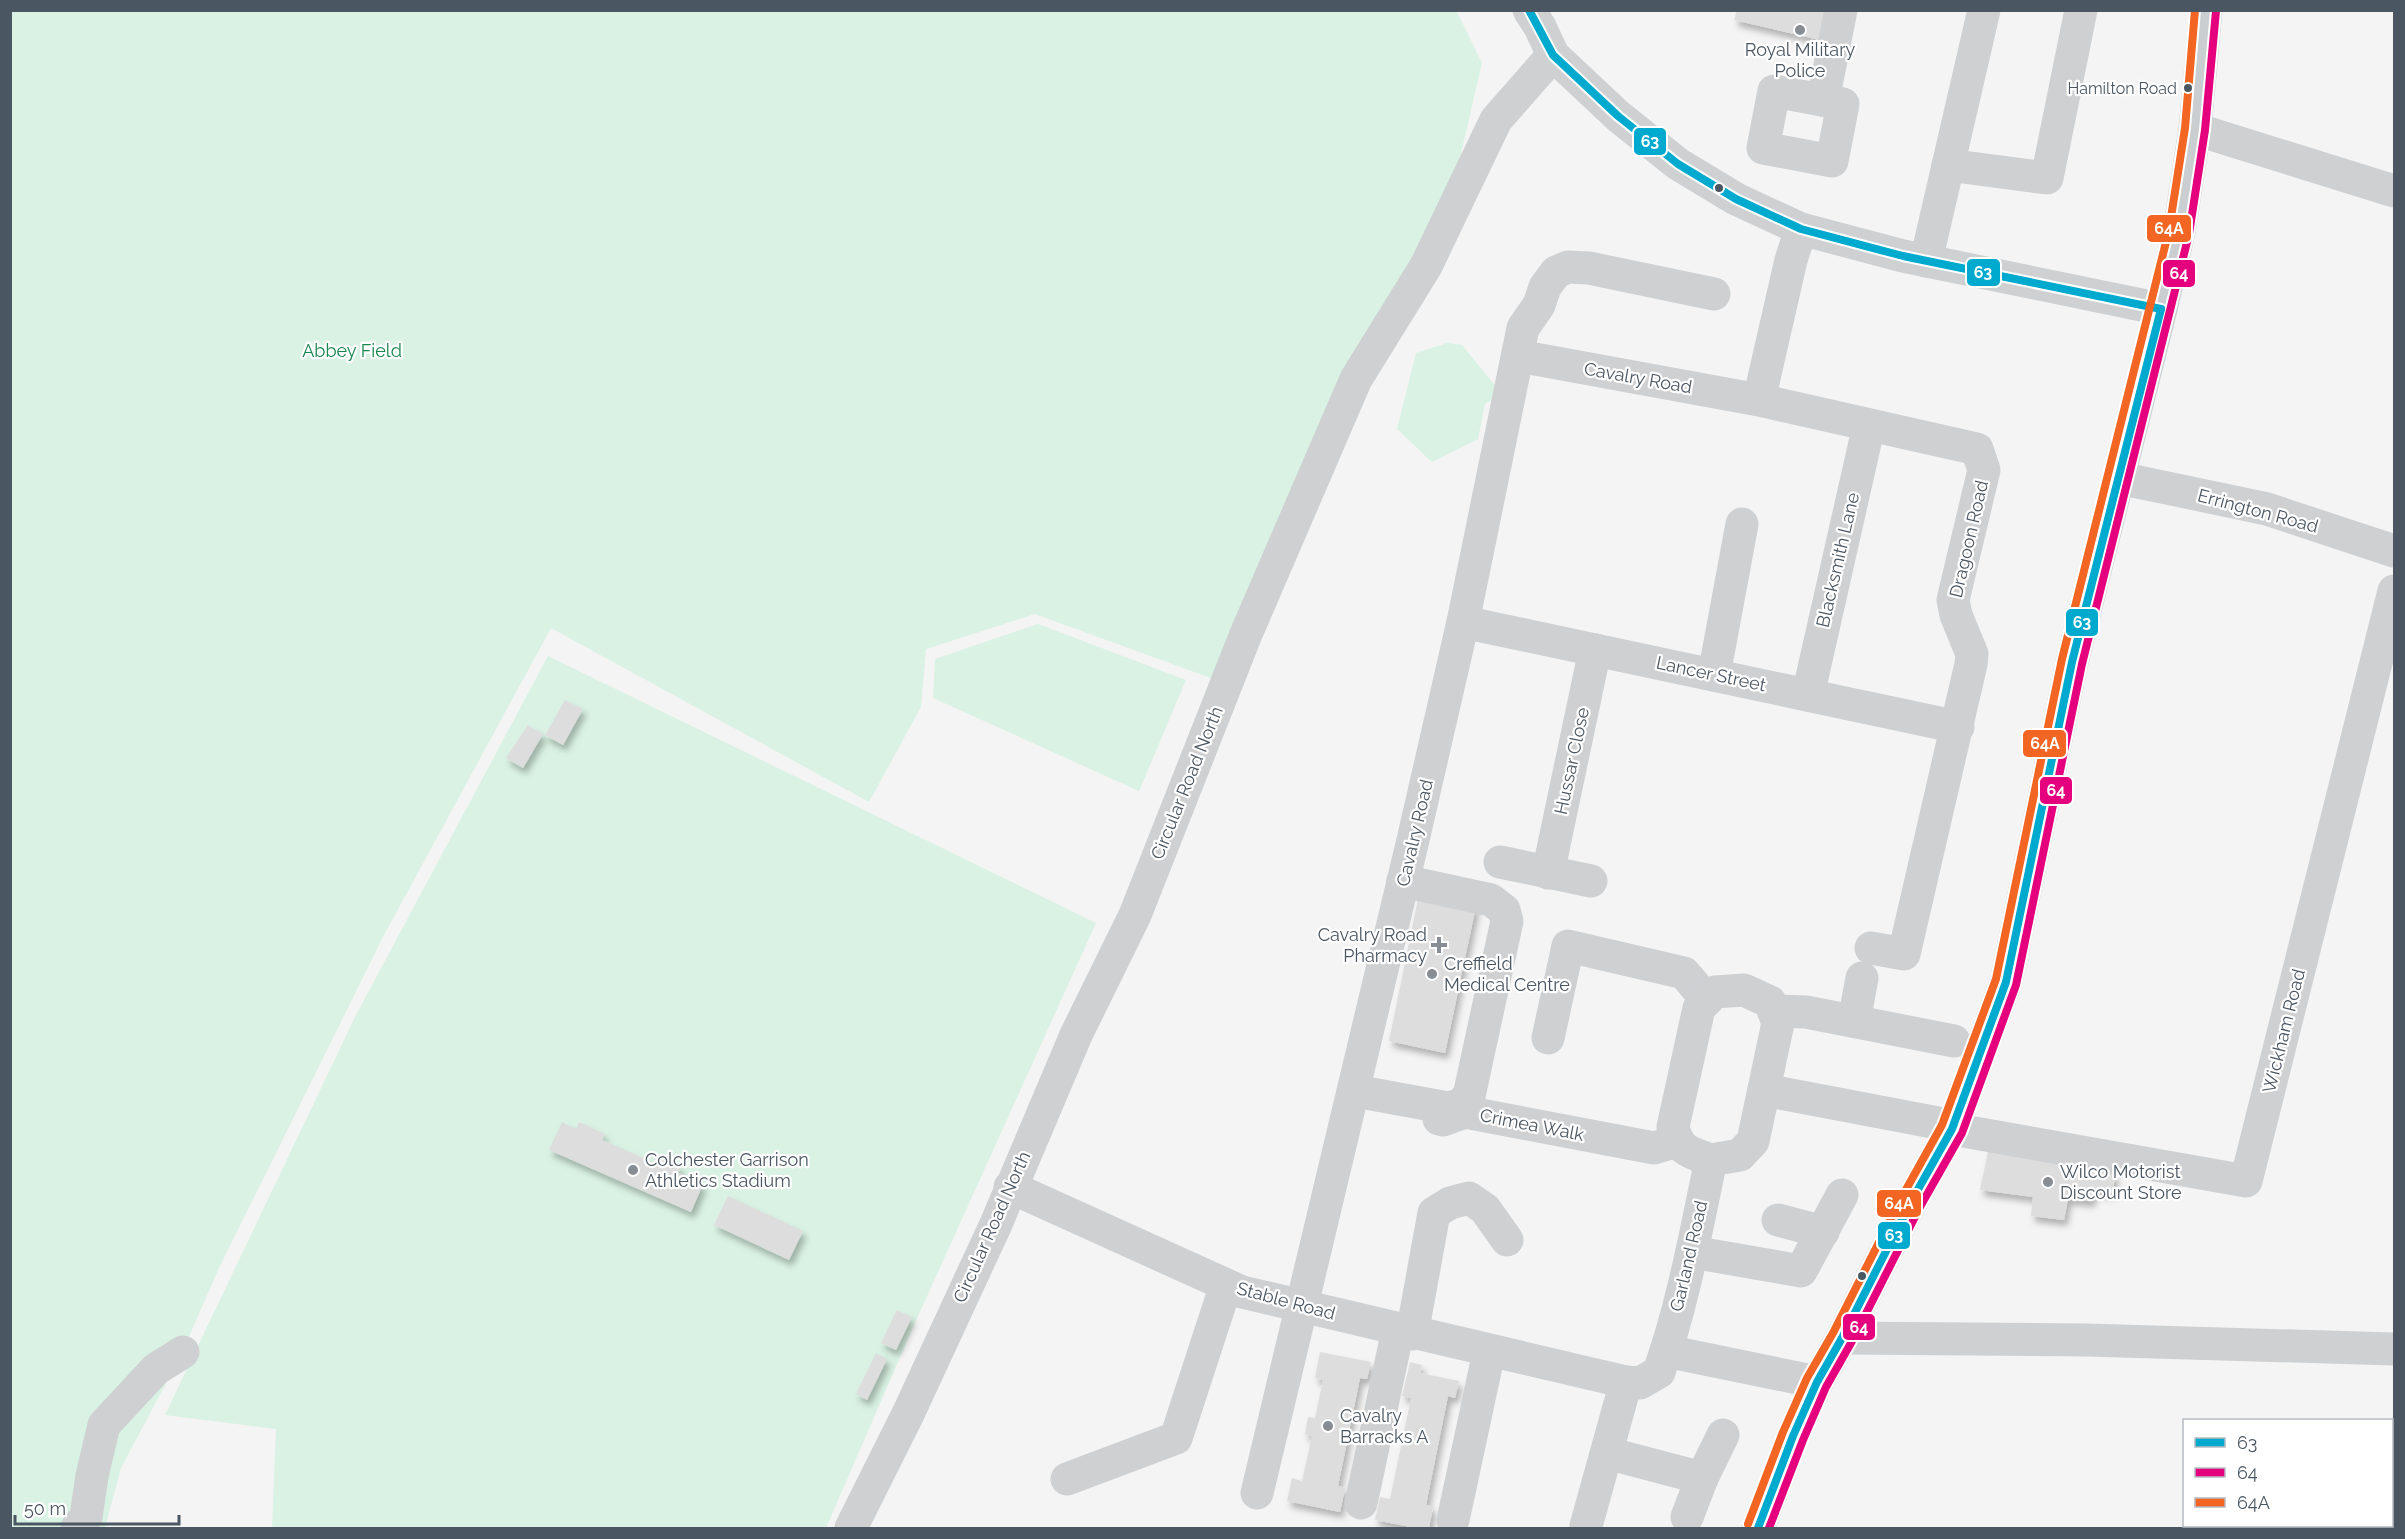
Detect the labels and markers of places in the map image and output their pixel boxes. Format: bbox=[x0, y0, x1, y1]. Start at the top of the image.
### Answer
marker: Royal Military Police bbox=[1793, 23, 1807, 37]
place label: Royal Military Police bbox=[1745, 39, 1856, 81]
place label: Hamilton Road bbox=[2067, 79, 2177, 98]
marker: Hamilton Road bbox=[2182, 82, 2194, 94]
unlabelled marker bbox=[1713, 182, 1725, 194]
place label: Cavalry Road Pharmacy bbox=[1318, 924, 1427, 966]
marker: Cavalry Road Pharmacy bbox=[1432, 938, 1446, 952]
place label: Creffield Medical Centre bbox=[1444, 953, 1570, 995]
marker: Creffield Medical Centre bbox=[1425, 967, 1439, 981]
place label: Colchester Garrison Athletics Stadium bbox=[645, 1149, 809, 1191]
place label: Wilco Motorist Discount Store bbox=[2060, 1161, 2182, 1203]
marker: Colchester Garrison Athletics Stadium bbox=[626, 1163, 640, 1177]
marker: Wilco Motorist Discount Store bbox=[2041, 1175, 2055, 1189]
unlabelled marker bbox=[1856, 1270, 1868, 1282]
place label: Cavalry Barracks A bbox=[1340, 1405, 1429, 1447]
marker: Cavalry Barracks A bbox=[1321, 1419, 1335, 1433]

